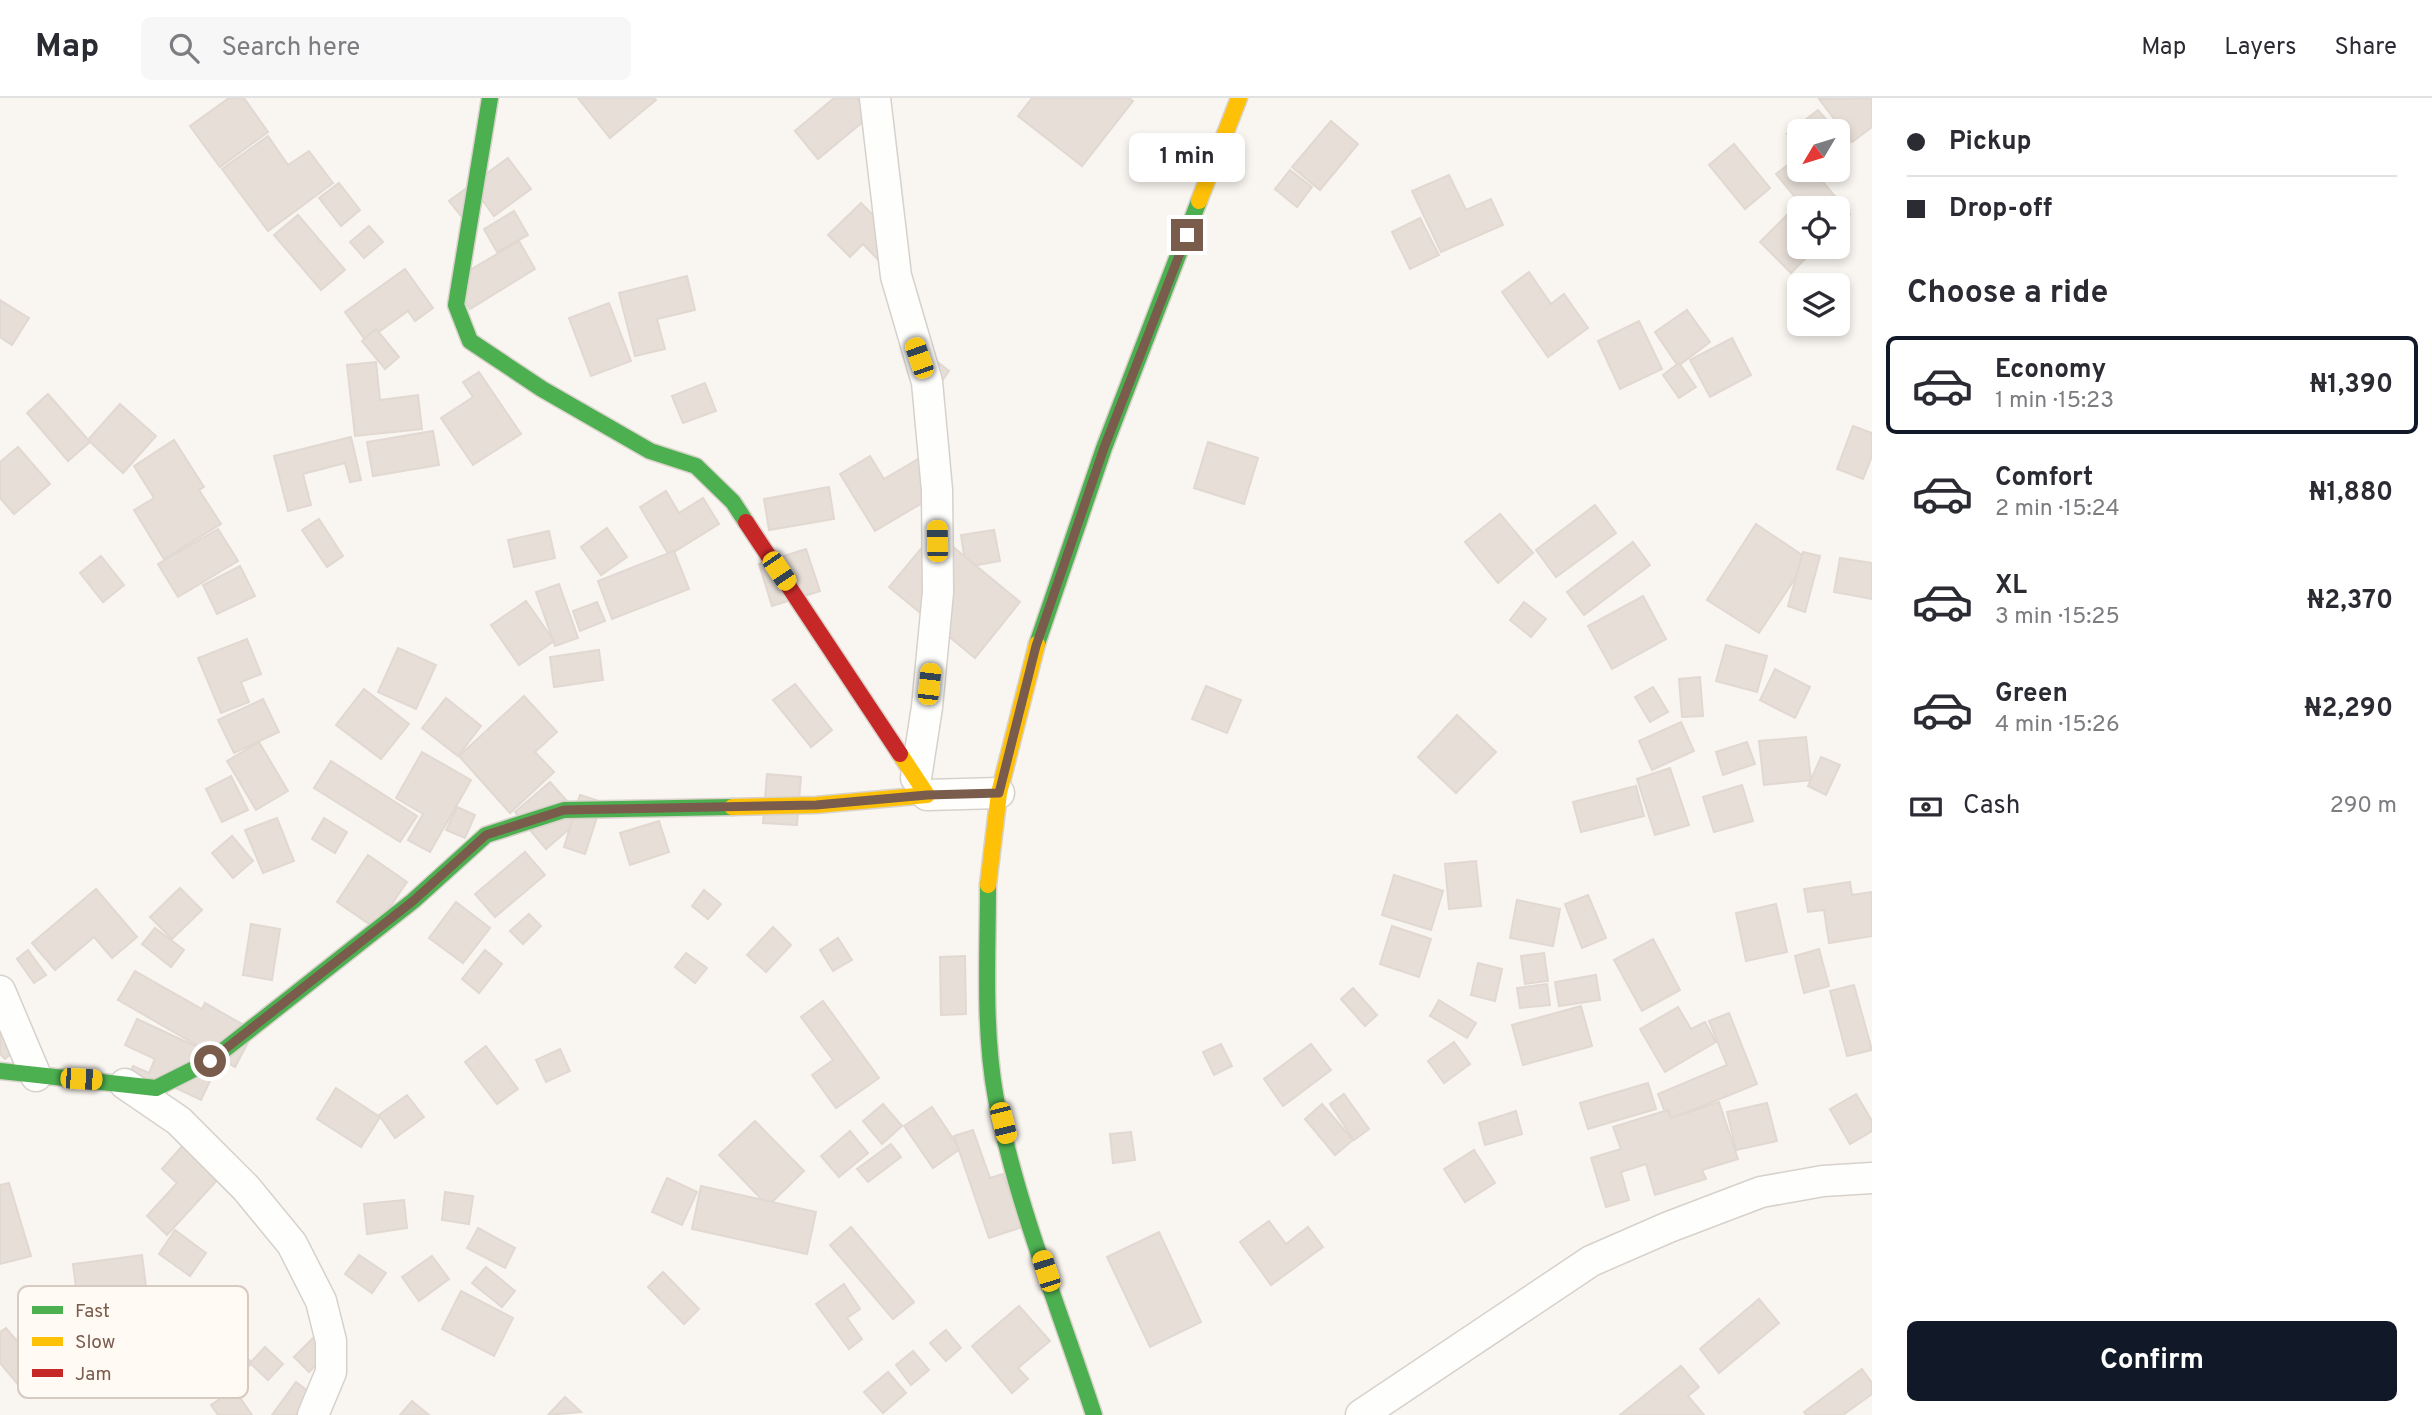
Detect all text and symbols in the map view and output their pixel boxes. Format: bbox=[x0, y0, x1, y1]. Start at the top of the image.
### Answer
search box bbox=[141, 17, 631, 80]
text: Map bbox=[35, 27, 99, 69]
icon: search bbox=[165, 29, 203, 67]
text: Search here bbox=[221, 32, 360, 65]
text: Map bbox=[2141, 33, 2186, 63]
text: Layers bbox=[2224, 33, 2296, 63]
text: Share bbox=[2334, 33, 2397, 63]
north arrow bbox=[1787, 119, 1850, 182]
map controls bbox=[1787, 119, 1850, 336]
text: Pickup bbox=[1949, 126, 2032, 159]
callout: 1 min bbox=[1129, 134, 1245, 183]
text: 1 min bbox=[1159, 143, 1215, 172]
text: Drop-off bbox=[1949, 193, 2052, 226]
button: locate bbox=[1787, 196, 1850, 259]
route end bbox=[1171, 219, 1203, 251]
button: layers bbox=[1787, 273, 1850, 336]
text: Choose a ride bbox=[1907, 274, 2108, 314]
car bbox=[903, 335, 936, 381]
icon: car bbox=[1911, 354, 1974, 417]
text: Economy bbox=[1995, 354, 2106, 387]
text: ₦1,390 bbox=[2310, 369, 2393, 402]
text: 1 min · 15:23 bbox=[1995, 387, 2114, 416]
icon: car bbox=[1911, 462, 1974, 525]
text: Comfort bbox=[1995, 462, 2093, 495]
text: ₦1,880 bbox=[2309, 477, 2393, 510]
text: 2 min · 15:24 bbox=[1995, 495, 2120, 524]
car bbox=[927, 520, 948, 562]
car bbox=[759, 548, 800, 594]
icon: car bbox=[1911, 570, 1974, 633]
text: XL bbox=[1995, 570, 2027, 603]
text: ₦2,370 bbox=[2307, 585, 2393, 618]
text: 3 min · 15:25 bbox=[1995, 603, 2120, 632]
car bbox=[917, 662, 942, 706]
icon: car bbox=[1911, 678, 1974, 741]
text: Green bbox=[1995, 678, 2068, 711]
text: ₦2,290 bbox=[2304, 693, 2393, 726]
text: 4 min · 15:26 bbox=[1995, 711, 2120, 740]
icon: cash bbox=[1907, 788, 1945, 826]
text: Cash bbox=[1963, 790, 2020, 823]
text: 290 m bbox=[2330, 792, 2397, 821]
route start bbox=[194, 1045, 226, 1077]
car bbox=[60, 1067, 103, 1091]
car bbox=[988, 1100, 1019, 1146]
car bbox=[1030, 1248, 1063, 1294]
legend bbox=[18, 1286, 248, 1398]
text: Fast bbox=[75, 1300, 110, 1324]
button: Confirm bbox=[1907, 1321, 2397, 1401]
text: Slow bbox=[75, 1331, 115, 1355]
text: Jam bbox=[75, 1363, 112, 1387]

